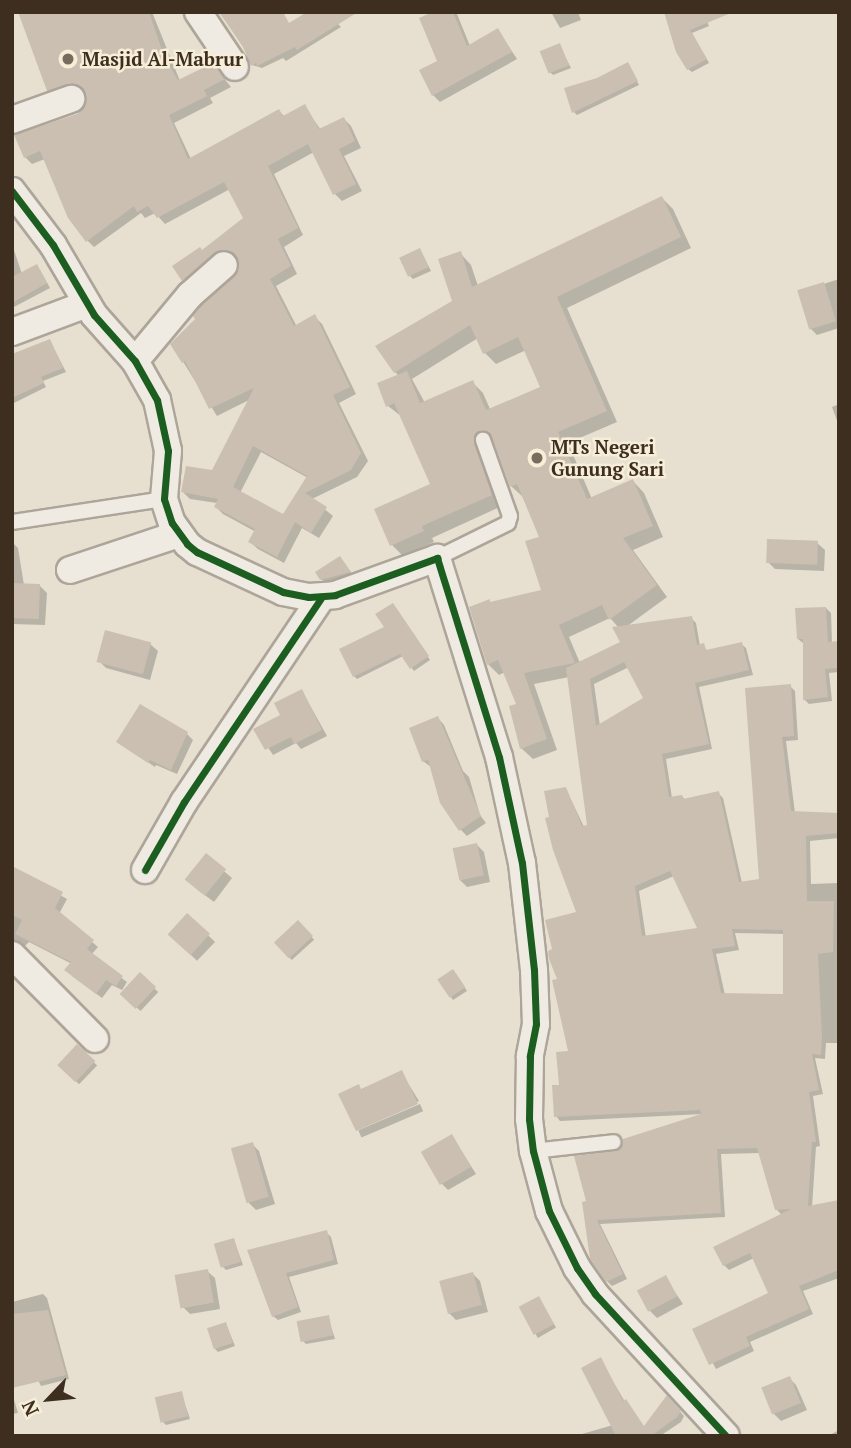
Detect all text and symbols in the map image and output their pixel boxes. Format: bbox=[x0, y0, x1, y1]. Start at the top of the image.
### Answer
place label: Masjid Al-Mabrur bbox=[82, 48, 243, 70]
marker: Masjid Al-Mabrur bbox=[60, 51, 76, 67]
place label: MTs Negeri Gunung Sari bbox=[551, 436, 664, 480]
marker: MTs Negeri Gunung Sari bbox=[529, 450, 545, 466]
north arrow bbox=[14, 1364, 84, 1434]
text: N bbox=[15, 1396, 44, 1420]

